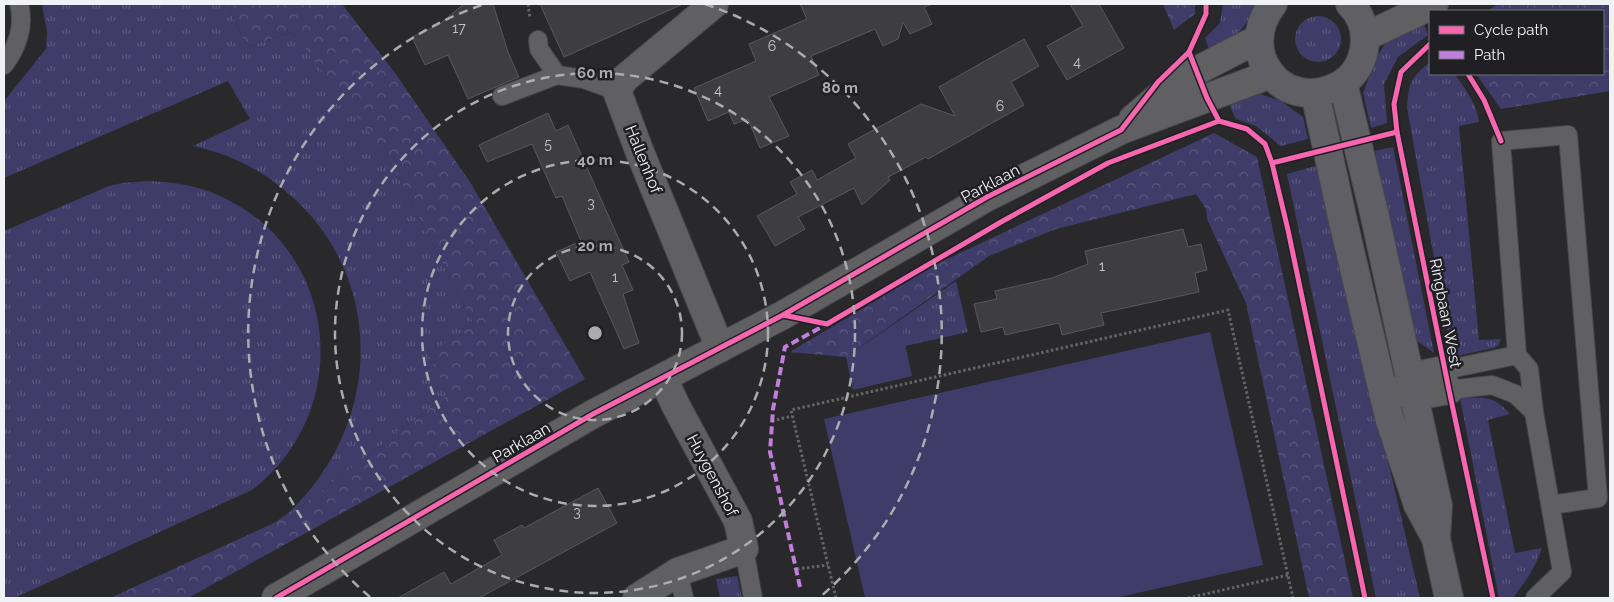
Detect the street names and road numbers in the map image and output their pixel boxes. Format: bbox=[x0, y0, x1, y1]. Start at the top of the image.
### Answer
street label: Hallenhof bbox=[621, 122, 666, 197]
street label: Parklaan bbox=[958, 160, 1023, 207]
street label: Ringbaan West bbox=[1426, 257, 1466, 370]
street label: Parklaan bbox=[489, 418, 554, 467]
street label: Huygenshof bbox=[683, 431, 742, 520]

